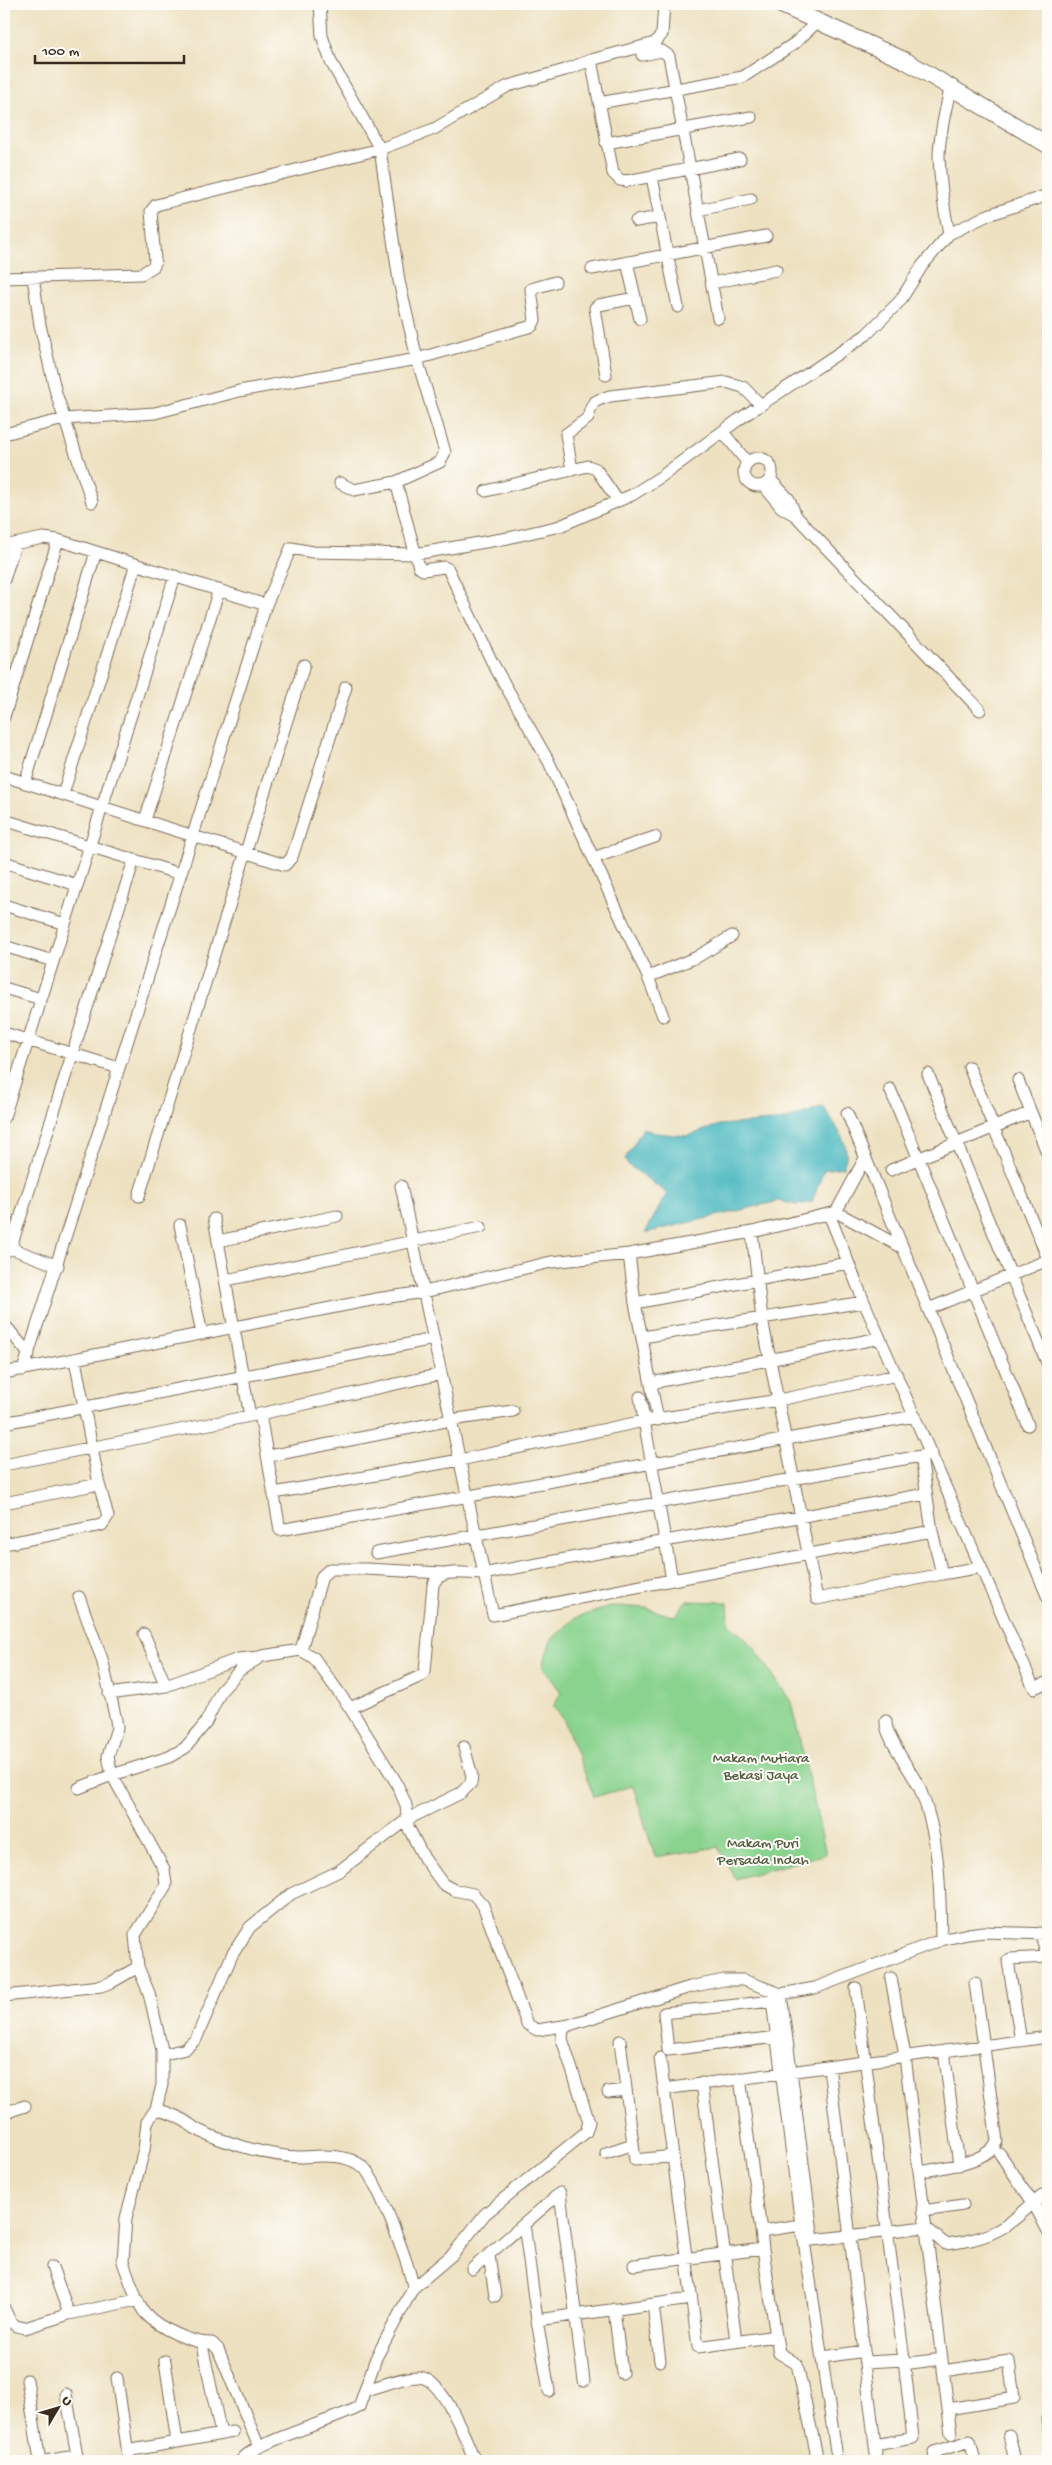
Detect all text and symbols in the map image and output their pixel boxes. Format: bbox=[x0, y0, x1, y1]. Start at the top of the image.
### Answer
scale bar bbox=[35, 32, 184, 64]
text: 100 m bbox=[41, 43, 80, 61]
park label: Makam Mutiara Bekasi Jaya bbox=[713, 1750, 810, 1785]
park label: Makam Puri Persada Indah bbox=[716, 1835, 809, 1870]
north arrow bbox=[32, 2382, 82, 2432]
text: U bbox=[57, 2393, 75, 2410]

